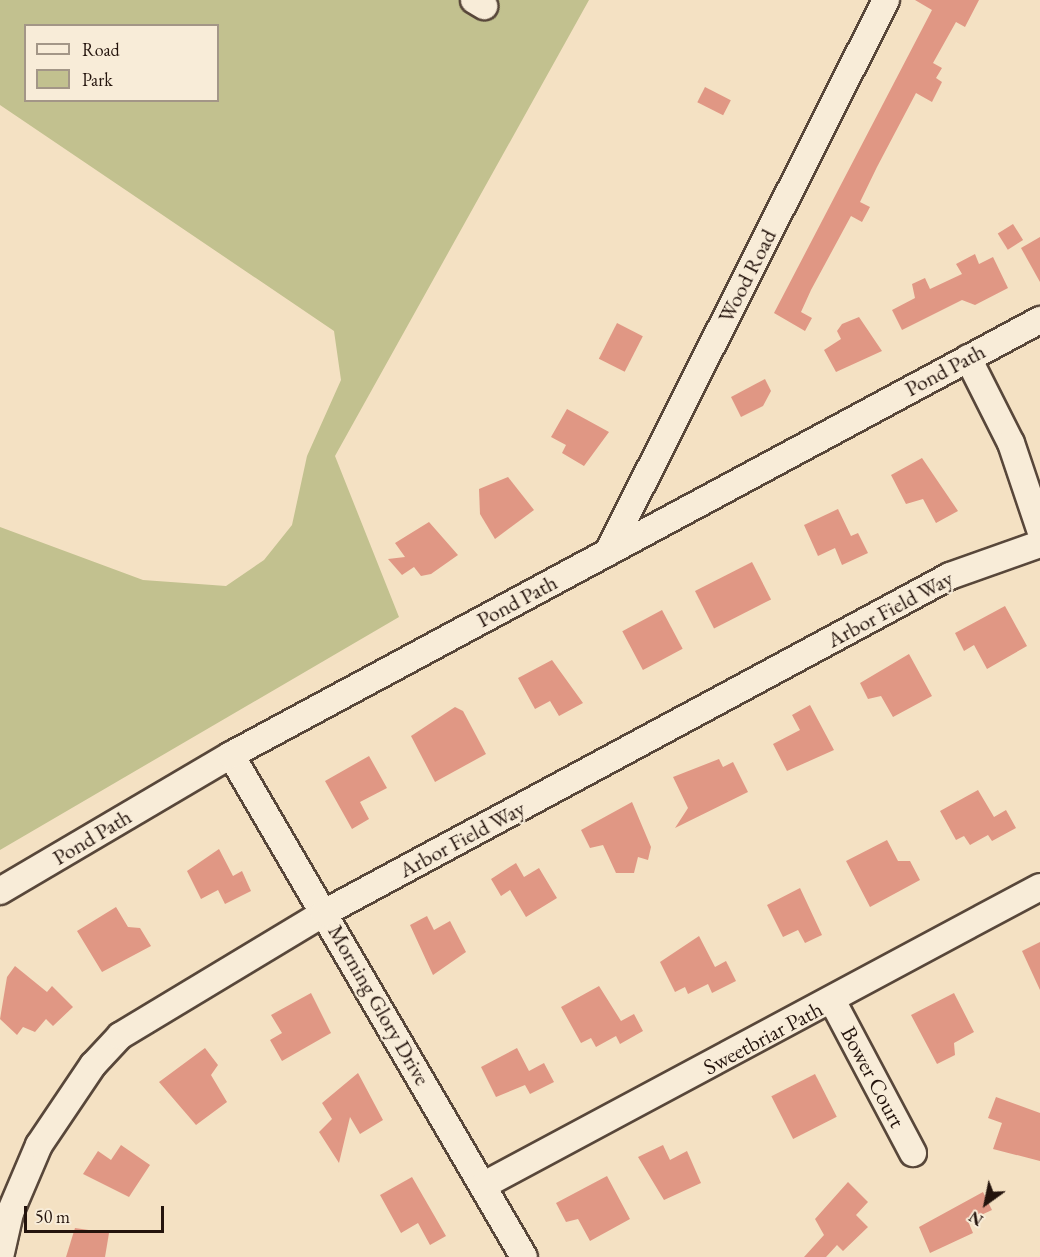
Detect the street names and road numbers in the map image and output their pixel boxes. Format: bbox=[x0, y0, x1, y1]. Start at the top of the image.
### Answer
street label: Wood Road bbox=[712, 225, 782, 327]
street label: Pond Path bbox=[900, 338, 990, 402]
street label: Arbor Field Way bbox=[823, 565, 957, 653]
street label: Pond Path bbox=[472, 569, 562, 633]
street label: Arbor Field Way bbox=[395, 795, 529, 883]
street label: Pond Path bbox=[48, 803, 136, 871]
street label: Morning Glory Drive bbox=[322, 920, 436, 1090]
street label: Sweetbriar Path bbox=[699, 996, 827, 1080]
street label: Bower Court bbox=[835, 1022, 911, 1132]

